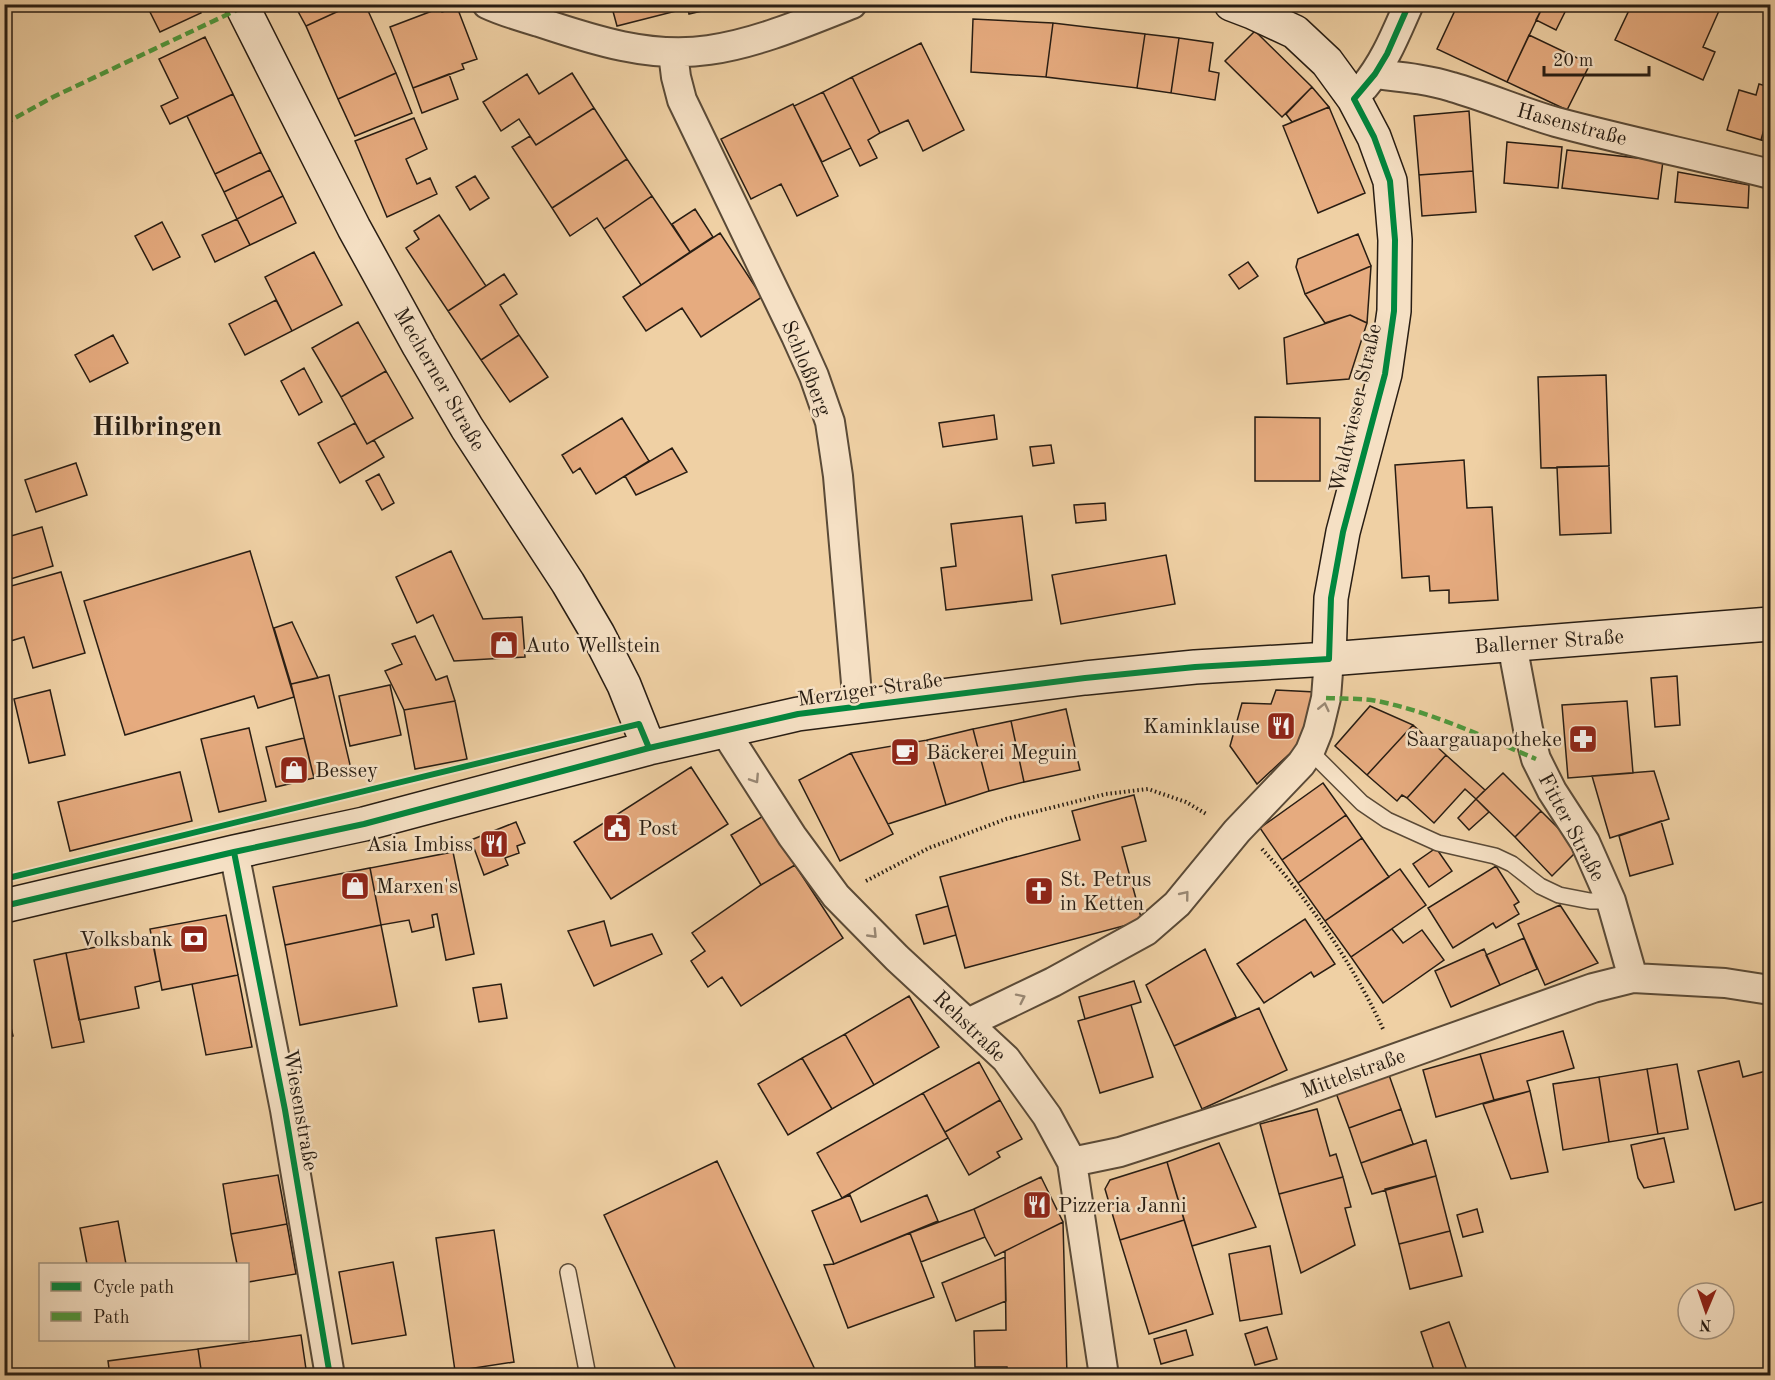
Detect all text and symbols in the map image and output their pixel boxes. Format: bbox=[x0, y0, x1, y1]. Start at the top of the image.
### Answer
scale bar bbox=[1544, 39, 1649, 77]
text: 20 m bbox=[1553, 52, 1593, 70]
street label: Hasenstraße bbox=[1514, 101, 1629, 150]
street label: Mecherner Straße bbox=[389, 304, 488, 455]
street label: Schloßberg bbox=[777, 318, 835, 420]
street label: Waldwieser Straße bbox=[1327, 322, 1386, 495]
district label: Hilbringen bbox=[92, 414, 222, 441]
street label: Ballerner Straße bbox=[1474, 627, 1625, 658]
shop icon: Auto Wellstein bbox=[488, 629, 520, 661]
place label: Auto Wellstein bbox=[525, 636, 660, 657]
street label: Merziger Straße bbox=[796, 670, 944, 711]
one-way arrow bbox=[1316, 702, 1329, 712]
restaurant icon: Kaminklause bbox=[1265, 710, 1297, 742]
place label: Kaminklause bbox=[1143, 717, 1260, 738]
pharmacy icon: Saargauapotheke bbox=[1567, 723, 1599, 755]
place label: Saargauapotheke bbox=[1406, 730, 1562, 751]
cafe icon: Bäckerei Meguin bbox=[889, 736, 921, 768]
place label: Bäckerei Meguin bbox=[926, 743, 1077, 764]
shop icon: Bessey bbox=[278, 754, 310, 786]
place label: Bessey bbox=[315, 761, 378, 782]
street label: Fitter Straße bbox=[1534, 770, 1608, 885]
one-way arrow bbox=[748, 773, 760, 783]
public building icon: Post bbox=[601, 812, 633, 844]
place label: Post bbox=[638, 819, 678, 840]
restaurant icon: Asia Imbiss bbox=[478, 828, 510, 860]
place label: Asia Imbiss bbox=[366, 835, 473, 856]
shop icon: Marxen's bbox=[339, 870, 371, 902]
place label: St. Petrus in Ketten bbox=[1060, 870, 1151, 915]
church icon: St. Petrus in Ketten bbox=[1023, 875, 1055, 907]
place label: Marxen's bbox=[376, 877, 458, 898]
one-way arrow bbox=[1177, 891, 1188, 902]
bank icon: Volksbank bbox=[178, 923, 210, 955]
one-way arrow bbox=[866, 927, 877, 937]
place label: Volksbank bbox=[79, 930, 173, 951]
street label: Rehstraße bbox=[928, 987, 1009, 1067]
one-way arrow bbox=[1014, 993, 1025, 1005]
street label: Mittelstraße bbox=[1298, 1046, 1409, 1103]
street label: Wiesenstraße bbox=[278, 1048, 321, 1173]
restaurant icon: Pizzeria Janni bbox=[1021, 1189, 1053, 1221]
place label: Pizzeria Janni bbox=[1058, 1196, 1187, 1217]
legend bbox=[39, 1263, 249, 1341]
text: Cycle path bbox=[93, 1279, 174, 1297]
north arrow bbox=[1676, 1281, 1736, 1341]
text: Path bbox=[93, 1309, 130, 1327]
text: N bbox=[1698, 1316, 1712, 1332]

